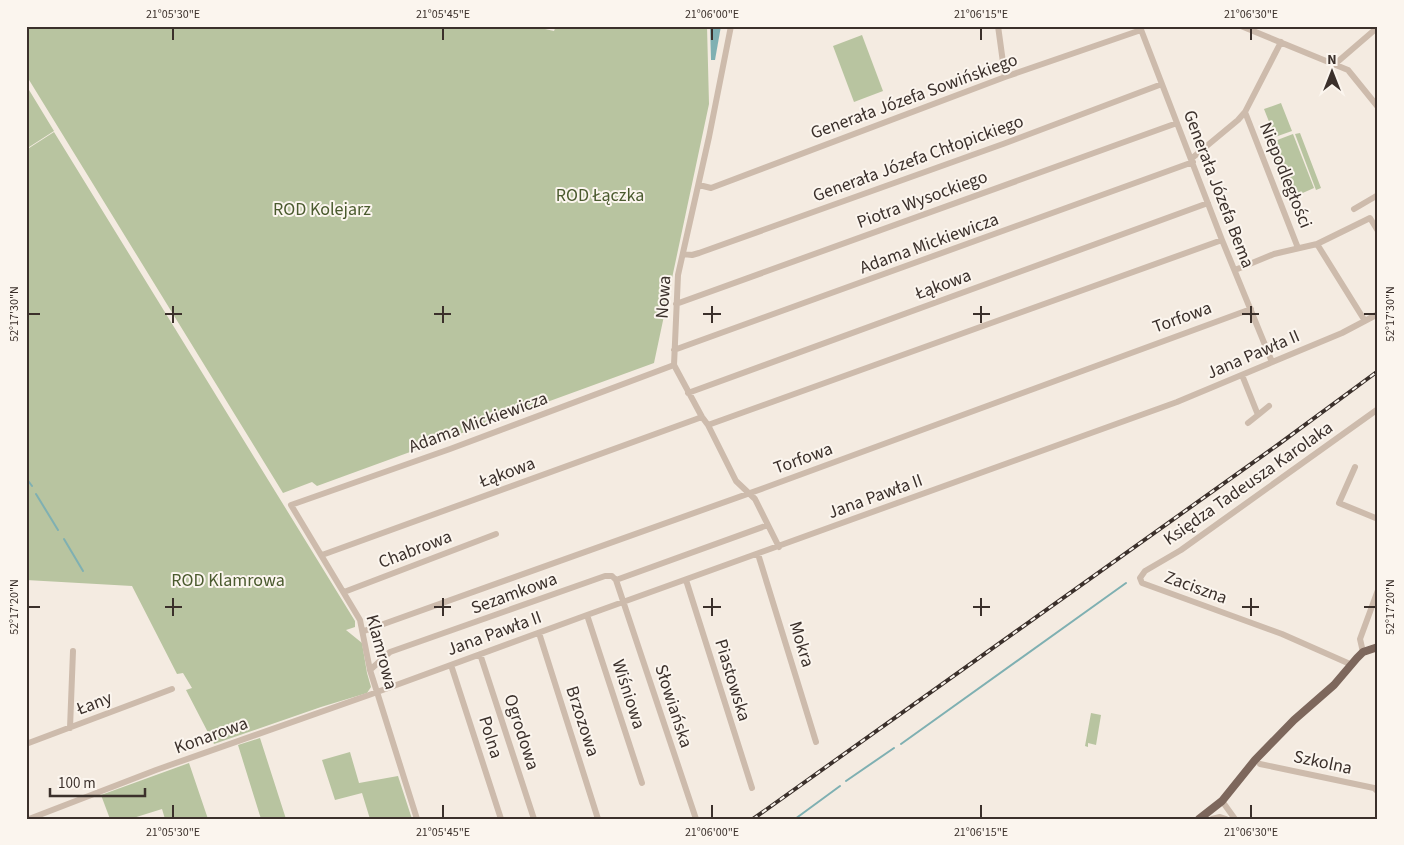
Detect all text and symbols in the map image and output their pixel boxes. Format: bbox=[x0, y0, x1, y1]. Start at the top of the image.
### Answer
text: 21°05'30"E bbox=[146, 6, 200, 23]
text: 21°05'45"E bbox=[416, 6, 470, 23]
text: 21°06'00"E bbox=[685, 6, 739, 23]
text: 21°06'15"E bbox=[954, 6, 1008, 23]
text: 21°06'30"E bbox=[1224, 6, 1278, 23]
street label: Generała Józefa Sowińskiego bbox=[807, 47, 1021, 146]
north arrow bbox=[1306, 48, 1356, 98]
text: N bbox=[1327, 50, 1337, 70]
street label: Generała Józefa Bema bbox=[1177, 107, 1260, 272]
street label: Generała Józefa Chłopickiego bbox=[809, 109, 1027, 208]
street label: Niepodległości bbox=[1253, 118, 1318, 232]
street label: Piotra Wysockiego bbox=[853, 164, 991, 235]
park label: ROD Łączka bbox=[556, 183, 644, 208]
park label: ROD Kolejarz bbox=[273, 197, 371, 222]
street label: Adama Mickiewicza bbox=[856, 207, 1002, 280]
street label: Łąkowa bbox=[911, 263, 975, 307]
street label: Nowa bbox=[650, 275, 677, 319]
text: 52°17'30"N bbox=[6, 286, 23, 342]
text: 52°17'30"N bbox=[1382, 286, 1399, 342]
street label: Torfowa bbox=[1149, 295, 1215, 340]
street label: Jana Pawła II bbox=[1203, 324, 1304, 385]
street label: Adama Mickiewicza bbox=[405, 386, 551, 459]
street label: Księdza Tadeusza Karolaka bbox=[1159, 415, 1338, 551]
street label: Torfowa bbox=[770, 436, 836, 481]
street label: Łąkowa bbox=[475, 451, 539, 495]
street label: Jana Pawła II bbox=[824, 468, 926, 525]
street label: Chabrowa bbox=[375, 524, 455, 575]
street label: Zaciszna bbox=[1161, 565, 1231, 610]
street label: Sezamkowa bbox=[468, 566, 561, 621]
park label: ROD Klamrowa bbox=[171, 568, 285, 593]
text: 52°17'20"N bbox=[6, 579, 23, 635]
text: 52°17'20"N bbox=[1382, 579, 1399, 635]
street label: Jana Pawła II bbox=[443, 605, 545, 662]
street label: Klamrowa bbox=[360, 612, 404, 692]
street label: Mokra bbox=[783, 618, 820, 670]
street label: Piastowska bbox=[708, 636, 757, 724]
street label: Wiśniowa bbox=[606, 656, 652, 732]
street label: Słowiańska bbox=[648, 661, 699, 751]
street label: Brzozowa bbox=[559, 683, 606, 760]
street label: Łany bbox=[72, 685, 116, 722]
street label: Ogrodowa bbox=[498, 691, 546, 773]
street label: Konarowa bbox=[171, 711, 251, 760]
street label: Polna bbox=[472, 713, 509, 761]
street label: Szkolna bbox=[1291, 744, 1354, 781]
scale bar bbox=[50, 765, 145, 797]
text: 100 m bbox=[58, 773, 96, 794]
text: 21°05'30"E bbox=[146, 824, 200, 841]
text: 21°05'45"E bbox=[416, 824, 470, 841]
text: 21°06'00"E bbox=[685, 824, 739, 841]
text: 21°06'15"E bbox=[954, 824, 1008, 841]
text: 21°06'30"E bbox=[1224, 824, 1278, 841]

